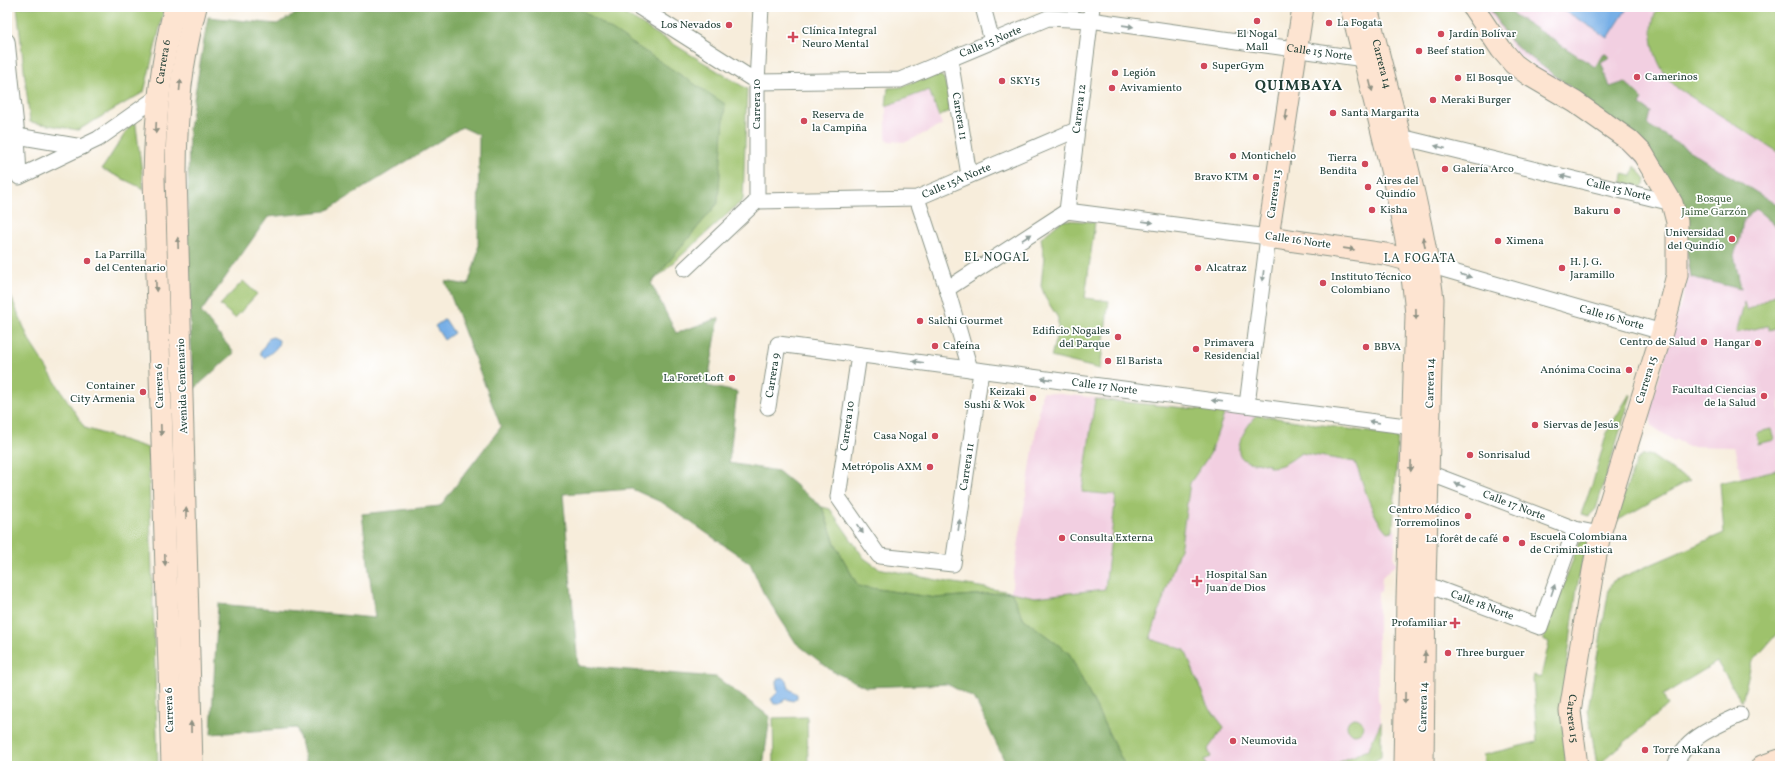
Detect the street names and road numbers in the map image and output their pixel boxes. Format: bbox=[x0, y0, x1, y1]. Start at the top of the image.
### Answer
street label: Calle 15 Norte bbox=[957, 22, 1024, 62]
street label: Carrera 6 bbox=[153, 38, 175, 85]
street label: Carrera 14 bbox=[1368, 38, 1395, 91]
street label: Calle 15 Norte bbox=[1286, 41, 1353, 65]
street label: Carrera 10 bbox=[750, 78, 765, 129]
street label: Carrera 12 bbox=[1069, 83, 1090, 134]
street label: Carrera 11 bbox=[948, 91, 971, 141]
street label: Calle 15A Norte bbox=[920, 160, 993, 203]
street label: Carrera 13 bbox=[1264, 168, 1286, 219]
street label: Calle 15 Norte bbox=[1585, 175, 1653, 205]
street label: Calle 16 Norte bbox=[1264, 229, 1332, 253]
street label: Calle 16 Norte bbox=[1578, 301, 1646, 334]
street label: Avenida Centenario bbox=[174, 338, 192, 434]
street label: Carrera 9 bbox=[762, 352, 784, 399]
street label: Carrera 15 bbox=[1633, 354, 1661, 406]
street label: Carrera 14 bbox=[1423, 357, 1439, 408]
street label: Carrera 6 bbox=[152, 363, 168, 409]
street label: Calle 17 Norte bbox=[1071, 375, 1138, 398]
street label: Carrera 10 bbox=[837, 400, 859, 452]
street label: Carrera 11 bbox=[956, 442, 978, 492]
street label: Calle 17 Norte bbox=[1480, 487, 1548, 524]
street label: Calle 18 Norte bbox=[1448, 587, 1516, 624]
street label: Carrera 14 bbox=[1416, 681, 1432, 732]
street label: Carrera 6 bbox=[162, 687, 178, 733]
street label: Carrera 15 bbox=[1562, 693, 1581, 744]

